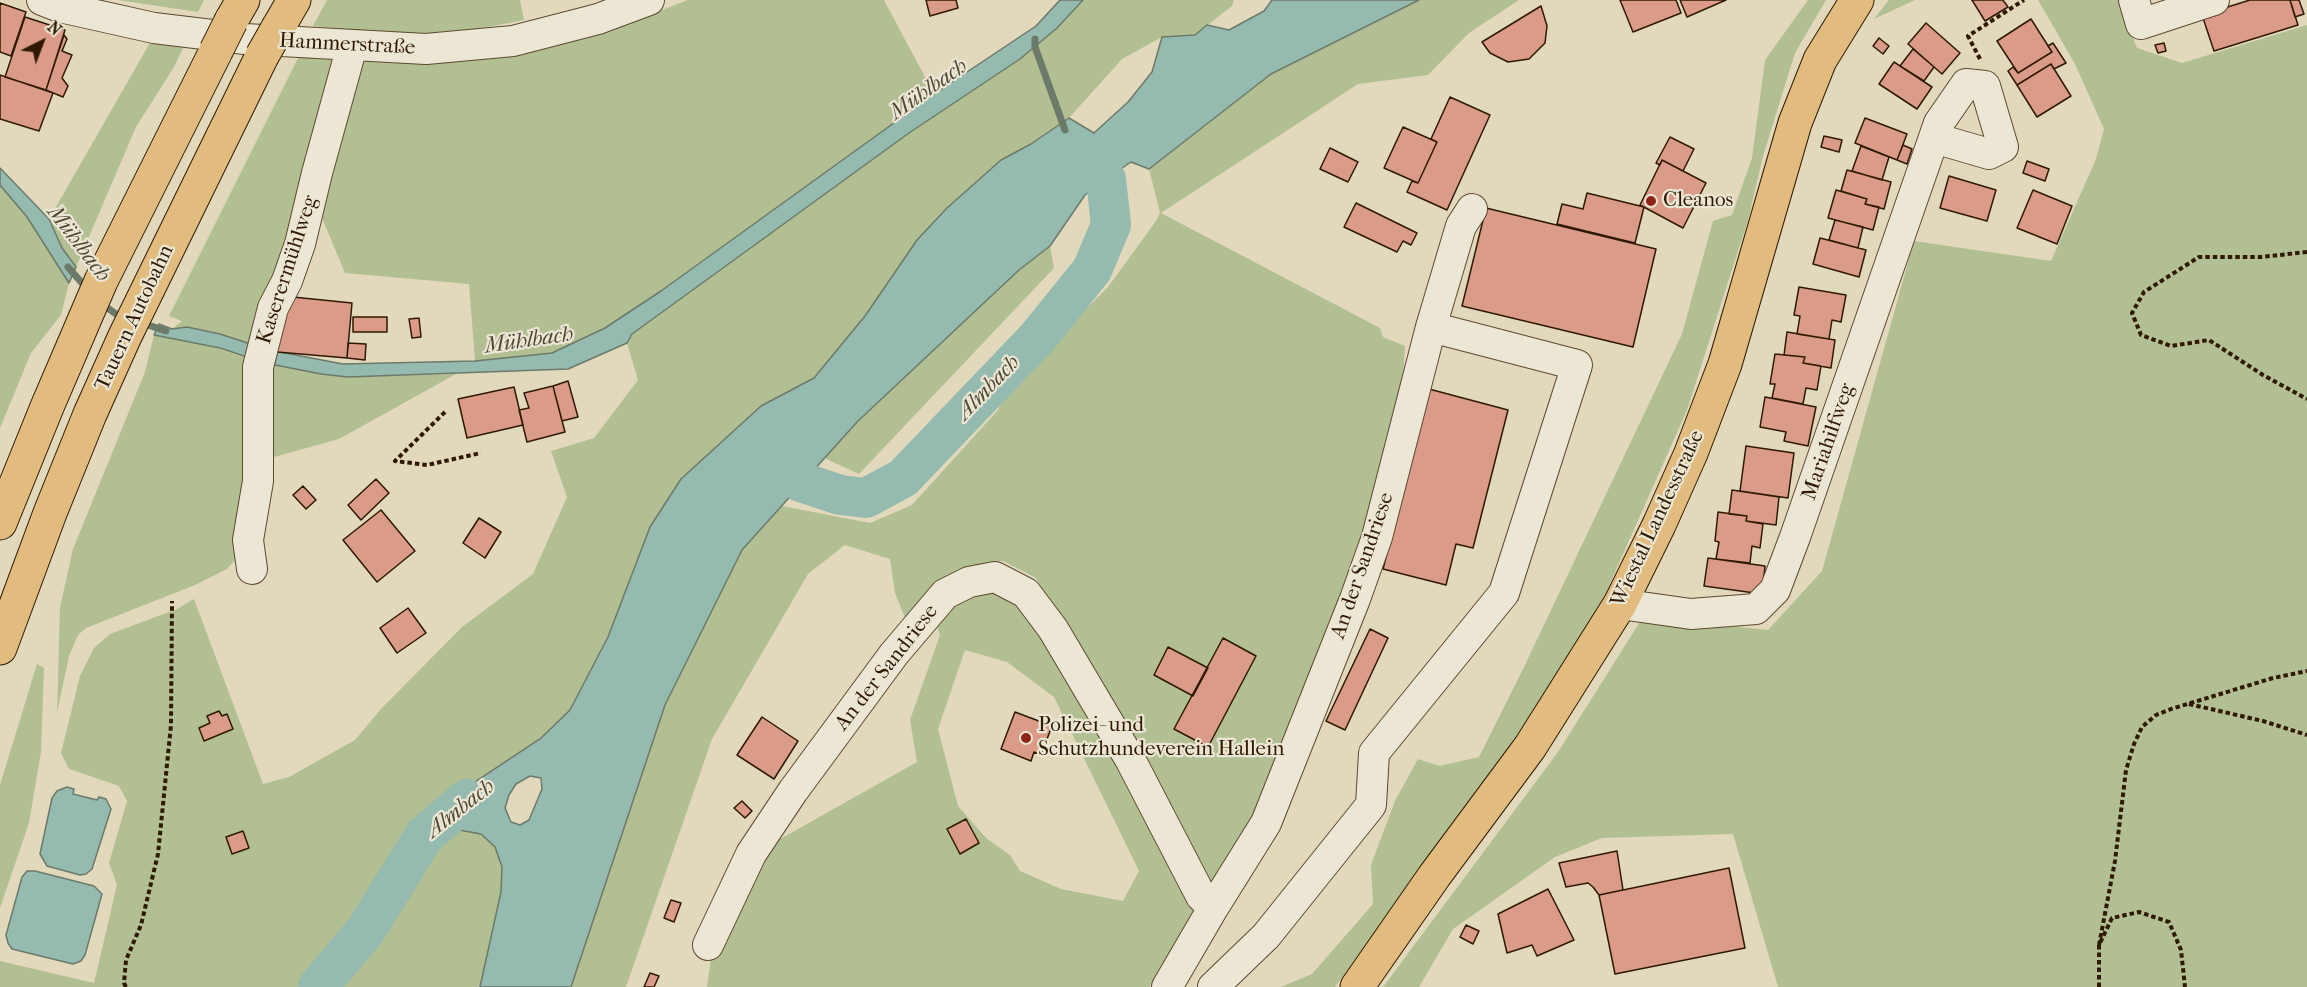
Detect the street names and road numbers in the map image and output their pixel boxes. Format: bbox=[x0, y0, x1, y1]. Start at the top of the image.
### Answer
street label: Hammerstraße bbox=[278, 29, 416, 61]
street label: Kaserermühlweg bbox=[252, 192, 324, 348]
street label: Tauern Autobahn bbox=[90, 241, 180, 395]
street label: Mariahilfweg bbox=[1797, 380, 1861, 504]
street label: Wiestal Landesstraße bbox=[1606, 427, 1710, 611]
street label: An der Sandriese bbox=[1326, 489, 1400, 643]
street label: An der Sandriese bbox=[830, 600, 944, 736]

